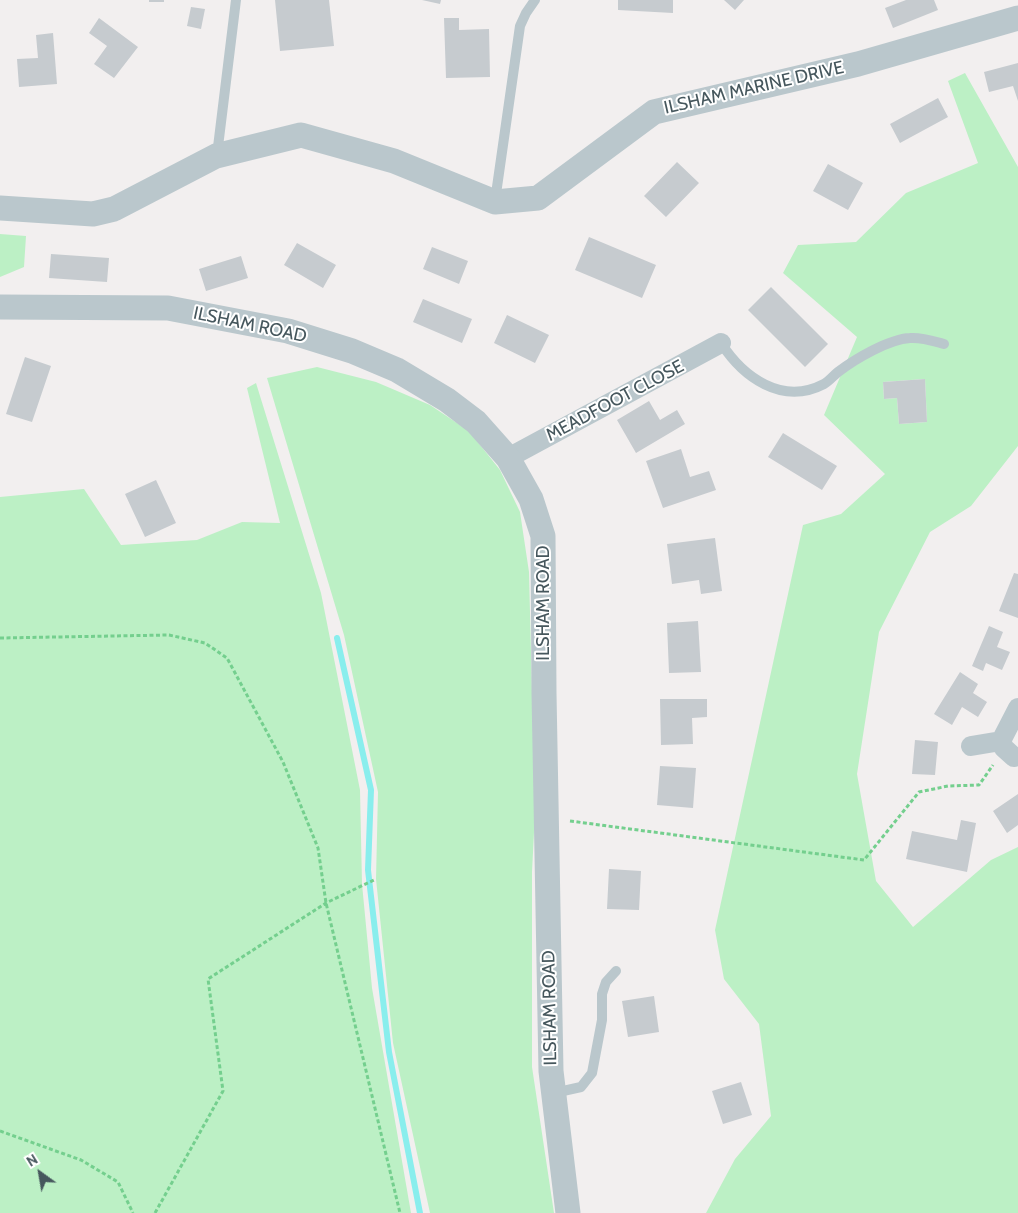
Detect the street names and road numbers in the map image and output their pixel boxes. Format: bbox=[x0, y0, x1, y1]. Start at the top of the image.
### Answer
street label: ILSHAM MARINE DRIVE bbox=[662, 57, 846, 119]
street label: ILSHAM ROAD bbox=[191, 302, 309, 348]
street label: MEADFOOT CLOSE bbox=[542, 356, 688, 446]
street label: ILSHAM ROAD bbox=[533, 545, 555, 661]
street label: ILSHAM ROAD bbox=[538, 950, 562, 1066]

